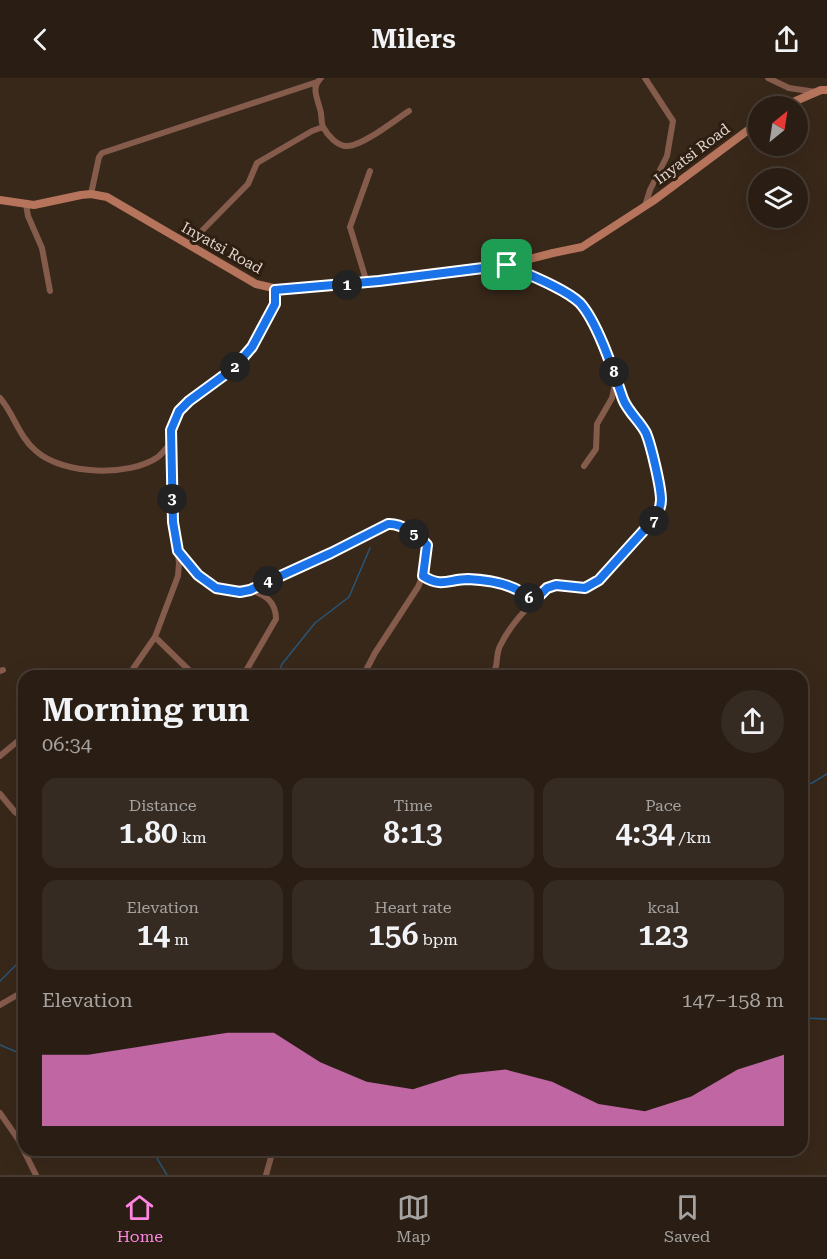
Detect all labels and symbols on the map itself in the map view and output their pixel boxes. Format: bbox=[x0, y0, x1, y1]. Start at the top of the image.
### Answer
north arrow bbox=[748, 96, 808, 156]
street label: Inyatsi Road bbox=[651, 120, 734, 188]
street label: Inyatsi Road bbox=[178, 218, 266, 278]
pin bbox=[481, 239, 532, 290]
pin: 1 bbox=[332, 270, 362, 300]
pin: 2 bbox=[220, 352, 250, 382]
pin: 8 bbox=[599, 357, 629, 387]
pin: 3 bbox=[157, 484, 187, 514]
pin: 7 bbox=[639, 506, 669, 536]
pin: 5 bbox=[399, 519, 429, 549]
pin: 4 bbox=[253, 566, 283, 596]
pin: 6 bbox=[514, 583, 544, 613]

